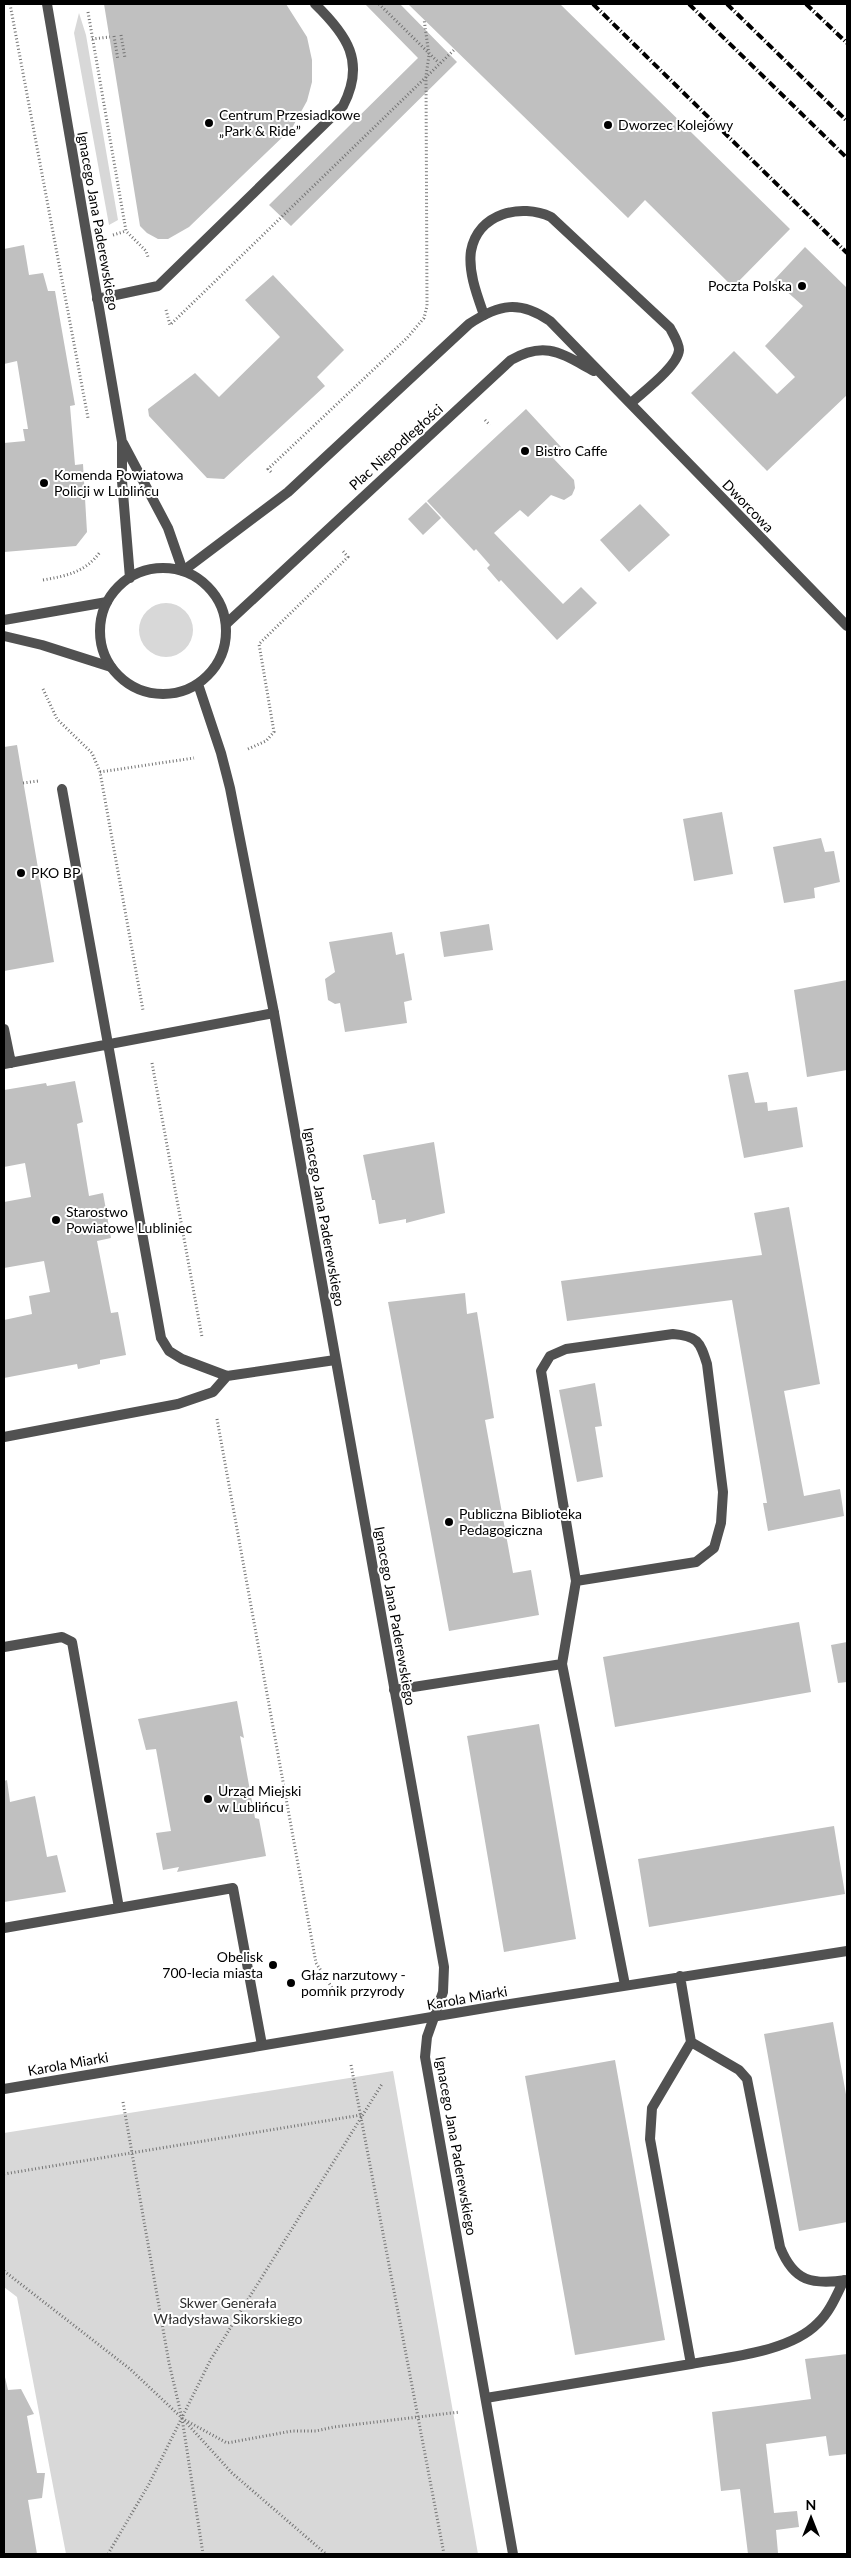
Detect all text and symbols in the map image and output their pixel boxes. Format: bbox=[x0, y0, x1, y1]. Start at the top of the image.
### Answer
place label: Centrum Przesiadkowe „Park & Ride” bbox=[219, 106, 360, 139]
place label: Dworzec Kolejowy bbox=[618, 116, 734, 133]
marker: Centrum Przesiadkowe „Park & Ride” bbox=[203, 117, 215, 129]
marker: Dworzec Kolejowy bbox=[602, 119, 614, 131]
street label: Ignacego Jana Paderewskiego bbox=[74, 130, 123, 312]
place label: Poczta Polska bbox=[708, 277, 792, 294]
marker: Poczta Polska bbox=[796, 280, 808, 292]
street label: Plac Niepodległości bbox=[345, 400, 446, 493]
place label: Bistro Caffe bbox=[535, 442, 607, 459]
marker: Bistro Caffe bbox=[519, 445, 531, 457]
place label: Komenda Powiatowa Policji w Lublińcu bbox=[54, 466, 184, 499]
street label: Dworcowa bbox=[719, 476, 778, 536]
marker: Komenda Powiatowa Policji w Lublińcu bbox=[38, 477, 50, 489]
place label: PKO BP bbox=[31, 864, 80, 881]
marker: PKO BP bbox=[15, 867, 27, 879]
street label: Ignacego Jana Paderewskiego bbox=[300, 1126, 349, 1308]
place label: Starostwo Powiatowe Lubliniec bbox=[66, 1203, 192, 1236]
marker: Starostwo Powiatowe Lubliniec bbox=[50, 1214, 62, 1226]
place label: Publiczna Biblioteka Pedagogiczna bbox=[459, 1505, 582, 1538]
marker: Publiczna Biblioteka Pedagogiczna bbox=[443, 1516, 455, 1528]
street label: Ignacego Jana Paderewskiego bbox=[371, 1525, 420, 1707]
place label: Urząd Miejski w Lublińcu bbox=[218, 1782, 301, 1815]
marker: Urząd Miejski w Lublińcu bbox=[202, 1793, 214, 1805]
place label: Obelisk 700-lecia miasta bbox=[162, 1948, 264, 1981]
marker: Obelisk 700-lecia miasta bbox=[267, 1959, 279, 1971]
place label: Głaz narzutowy - pomnik przyrody bbox=[301, 1966, 406, 1999]
marker: Głaz narzutowy - pomnik przyrody bbox=[285, 1977, 297, 1989]
street label: Karola Miarki bbox=[425, 1982, 509, 2013]
street label: Karola Miarki bbox=[26, 2048, 110, 2079]
street label: Ignacego Jana Paderewskiego bbox=[432, 2055, 481, 2237]
park label: Skwer Generała Władysława Sikorskiego bbox=[153, 2294, 303, 2327]
north arrow bbox=[786, 2493, 836, 2543]
text: N bbox=[806, 2496, 816, 2513]

